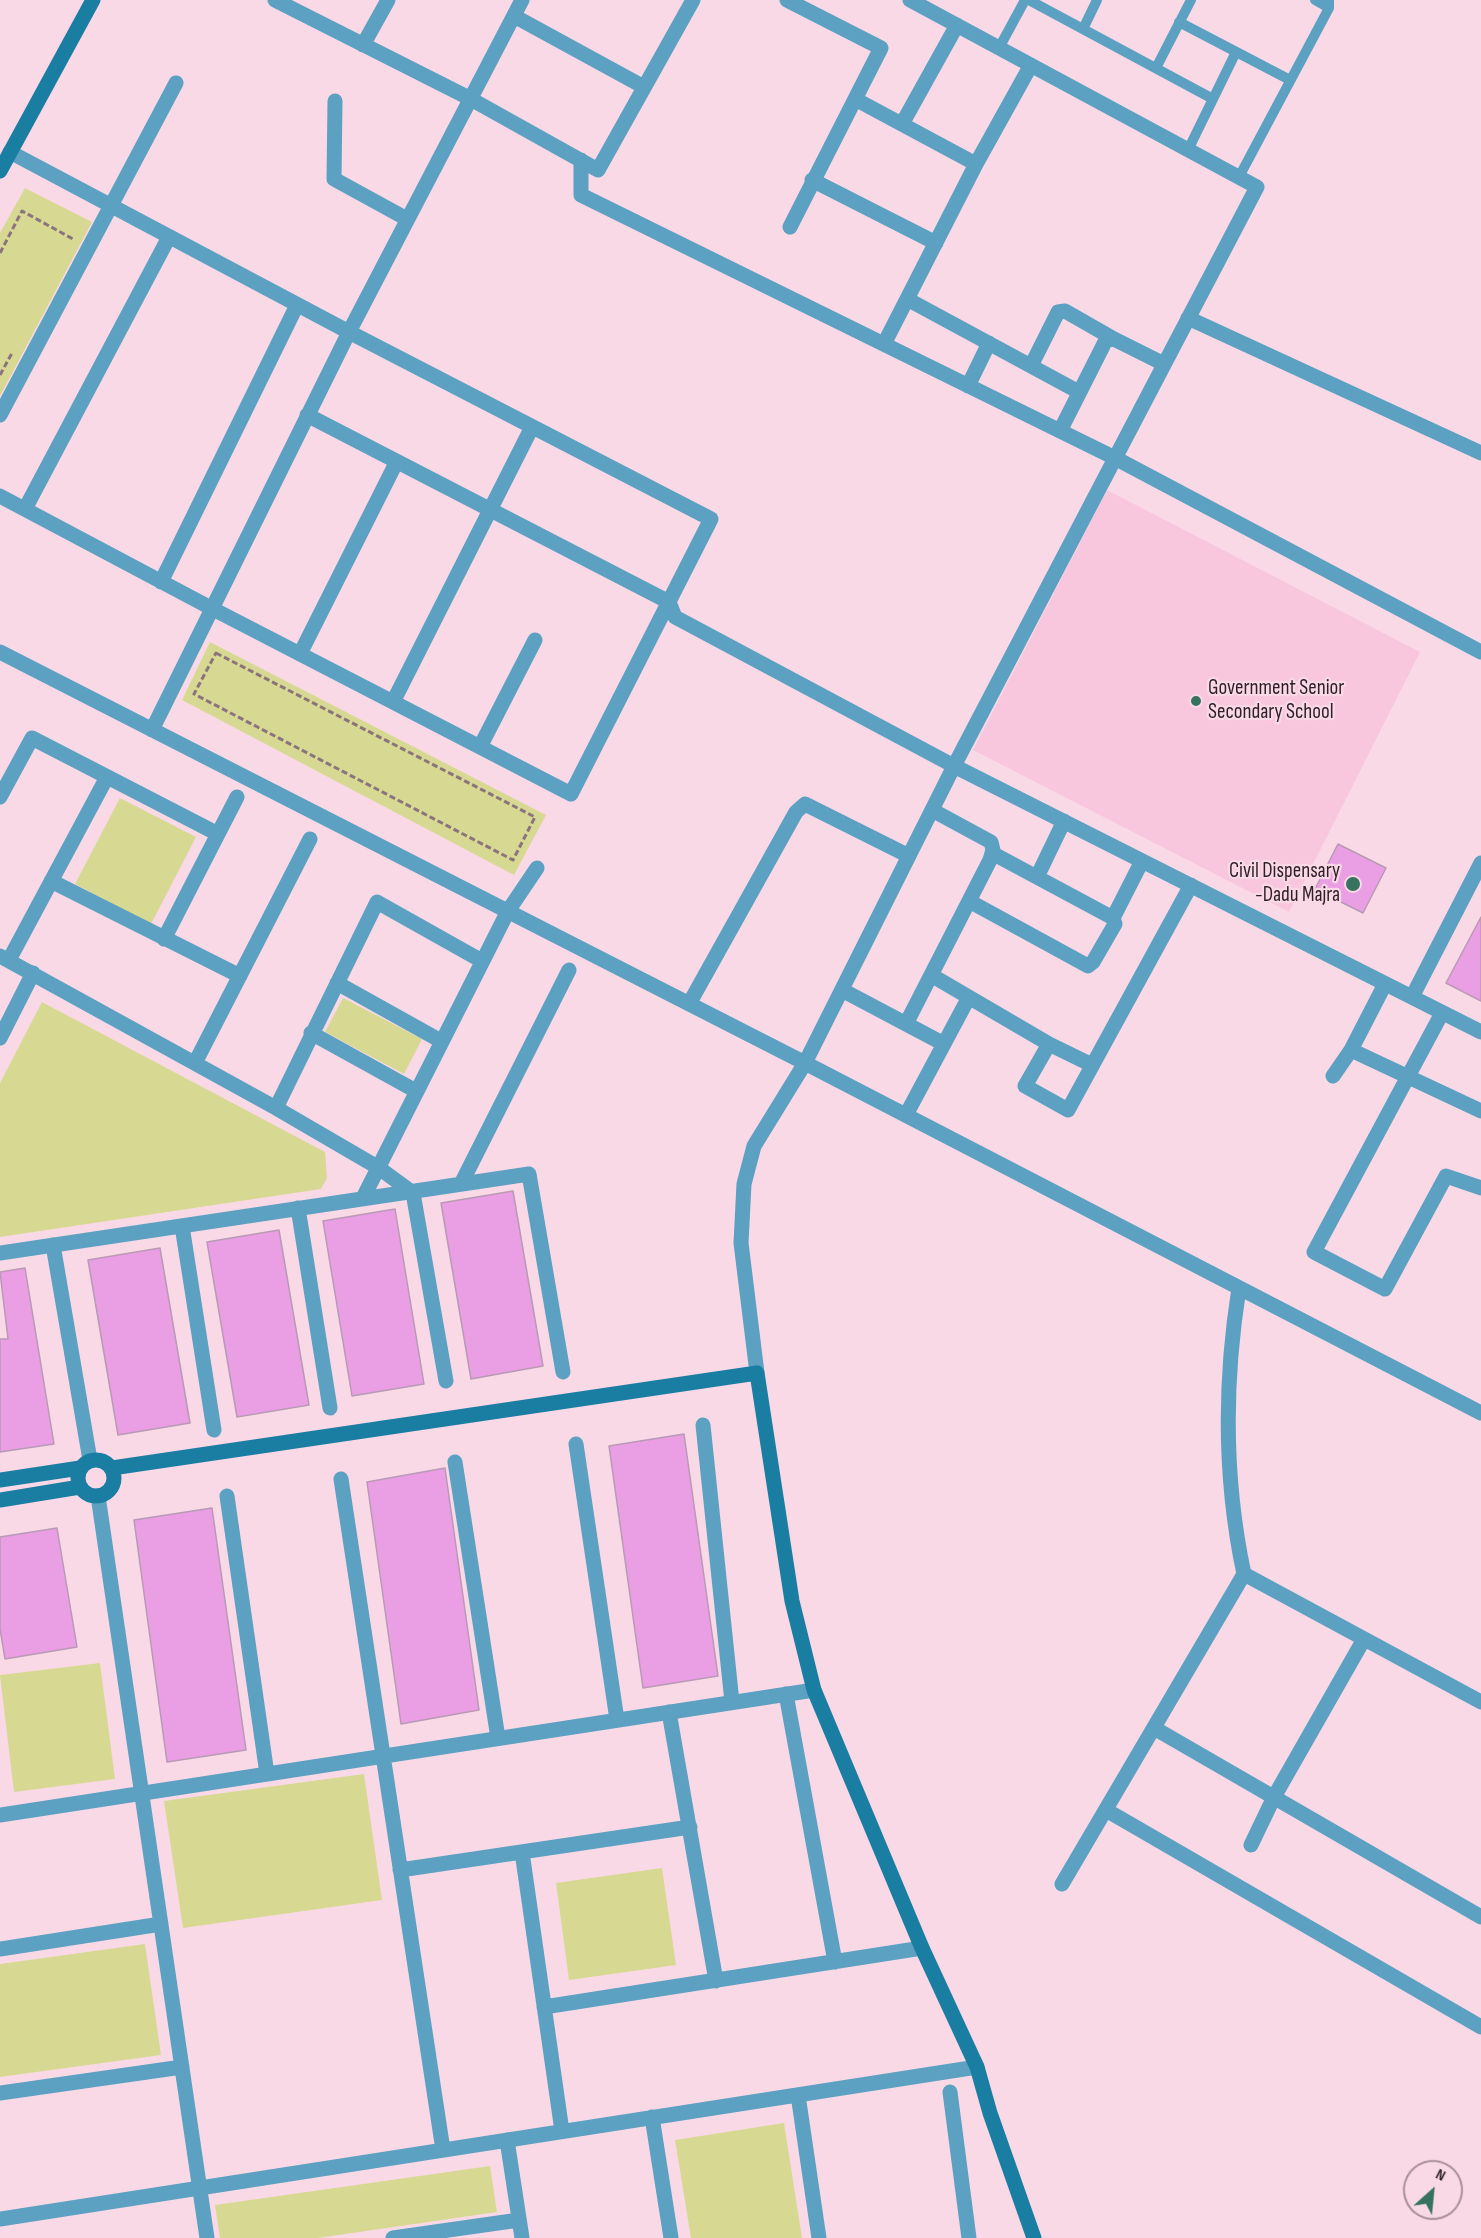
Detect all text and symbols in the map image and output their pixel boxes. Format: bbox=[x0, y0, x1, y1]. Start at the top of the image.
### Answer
place label: Government Senior Secondary School bbox=[1208, 676, 1344, 726]
marker: Government Senior Secondary School bbox=[1189, 694, 1203, 708]
place label: Civil Dispensary -Dadu Majra bbox=[1229, 859, 1340, 909]
marker: Civil Dispensary -Dadu Majra bbox=[1344, 875, 1362, 893]
north arrow bbox=[1403, 2160, 1463, 2220]
text: N bbox=[1432, 2165, 1449, 2186]

